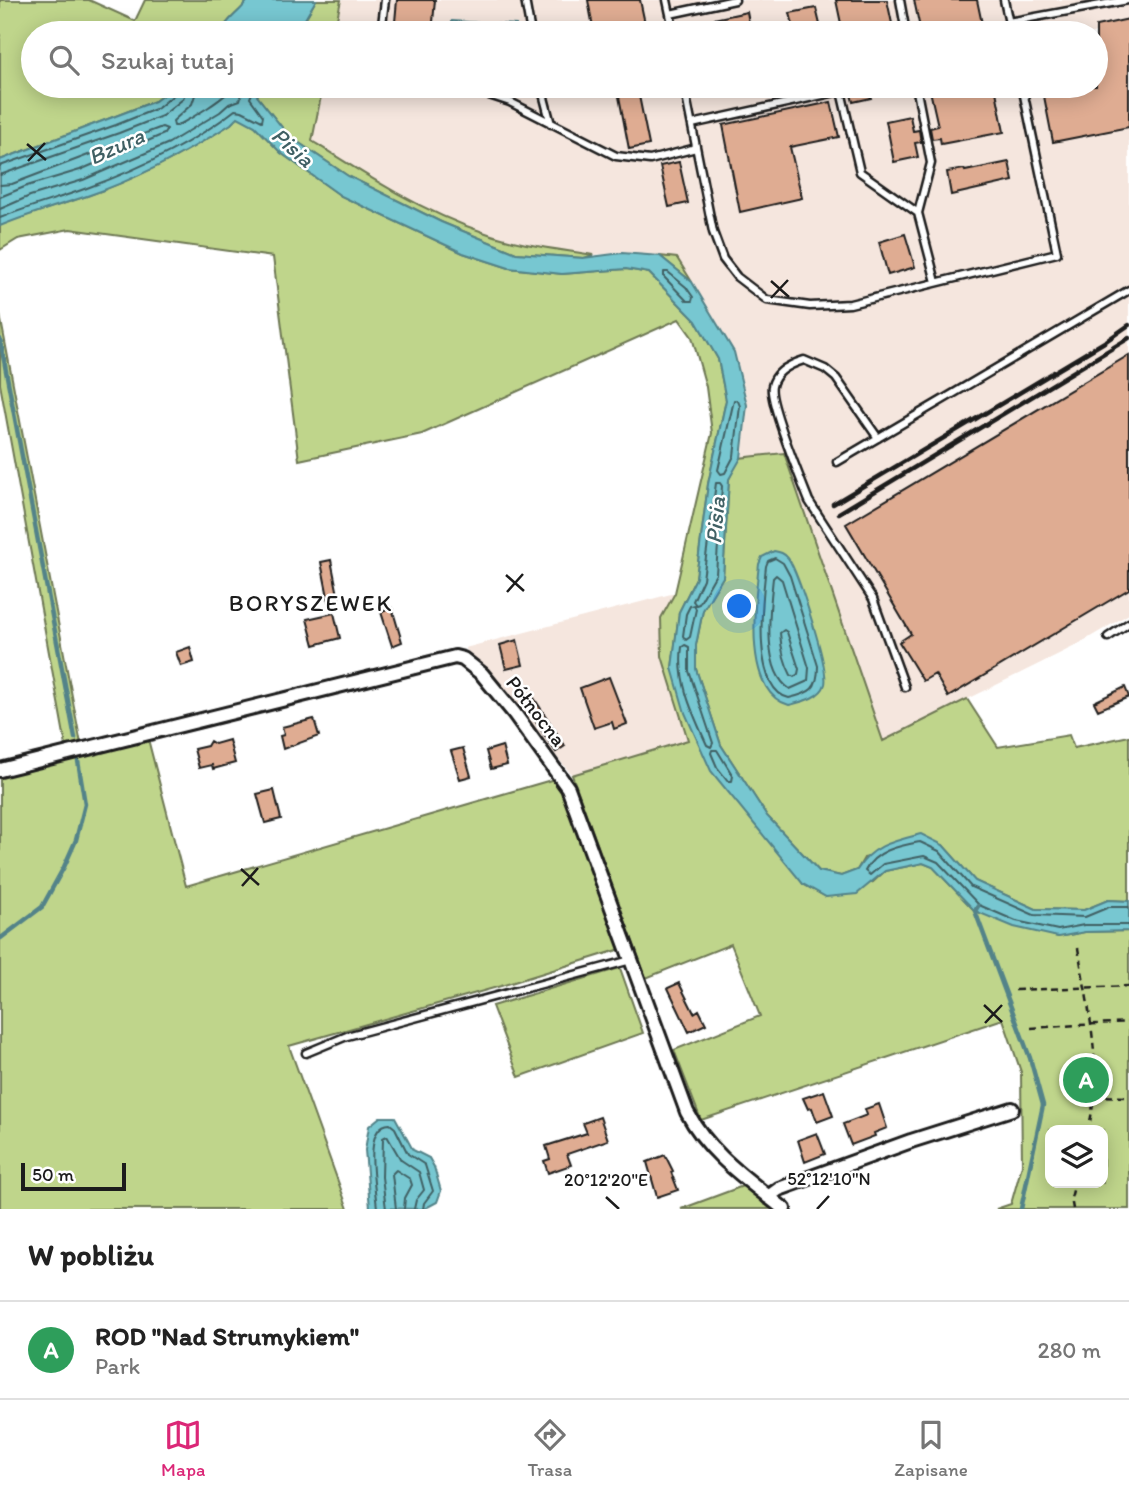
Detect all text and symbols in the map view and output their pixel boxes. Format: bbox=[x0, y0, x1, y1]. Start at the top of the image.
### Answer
search box bbox=[21, 21, 1108, 98]
icon: search bbox=[45, 41, 83, 79]
text: Szukaj tutaj bbox=[101, 44, 234, 76]
water label: Bzura bbox=[84, 121, 149, 171]
water label: Pisia bbox=[266, 121, 320, 173]
water label: Pisia bbox=[699, 495, 731, 545]
district label: BORYSZEWEK bbox=[229, 589, 393, 617]
your location bbox=[722, 589, 756, 623]
street label: Północna bbox=[501, 671, 572, 751]
pin: A bbox=[1063, 1054, 1109, 1106]
map controls bbox=[1045, 1125, 1108, 1188]
button: layers bbox=[1045, 1125, 1108, 1188]
scale bar bbox=[21, 1160, 126, 1192]
text: 50 m bbox=[32, 1163, 74, 1186]
text: 52°12'10"N bbox=[787, 1168, 871, 1190]
text: 20°12'20"E bbox=[564, 1169, 648, 1191]
text: W pobliżu bbox=[28, 1236, 154, 1273]
text: ROD "Nad Strumykiem" bbox=[95, 1320, 359, 1352]
text: A bbox=[44, 1336, 58, 1364]
text: 280 m bbox=[1038, 1336, 1101, 1364]
text: Park bbox=[95, 1352, 140, 1380]
tab: Mapa bbox=[161, 1416, 205, 1481]
tab: Trasa bbox=[527, 1416, 572, 1481]
tab: Zapisane bbox=[894, 1416, 968, 1481]

